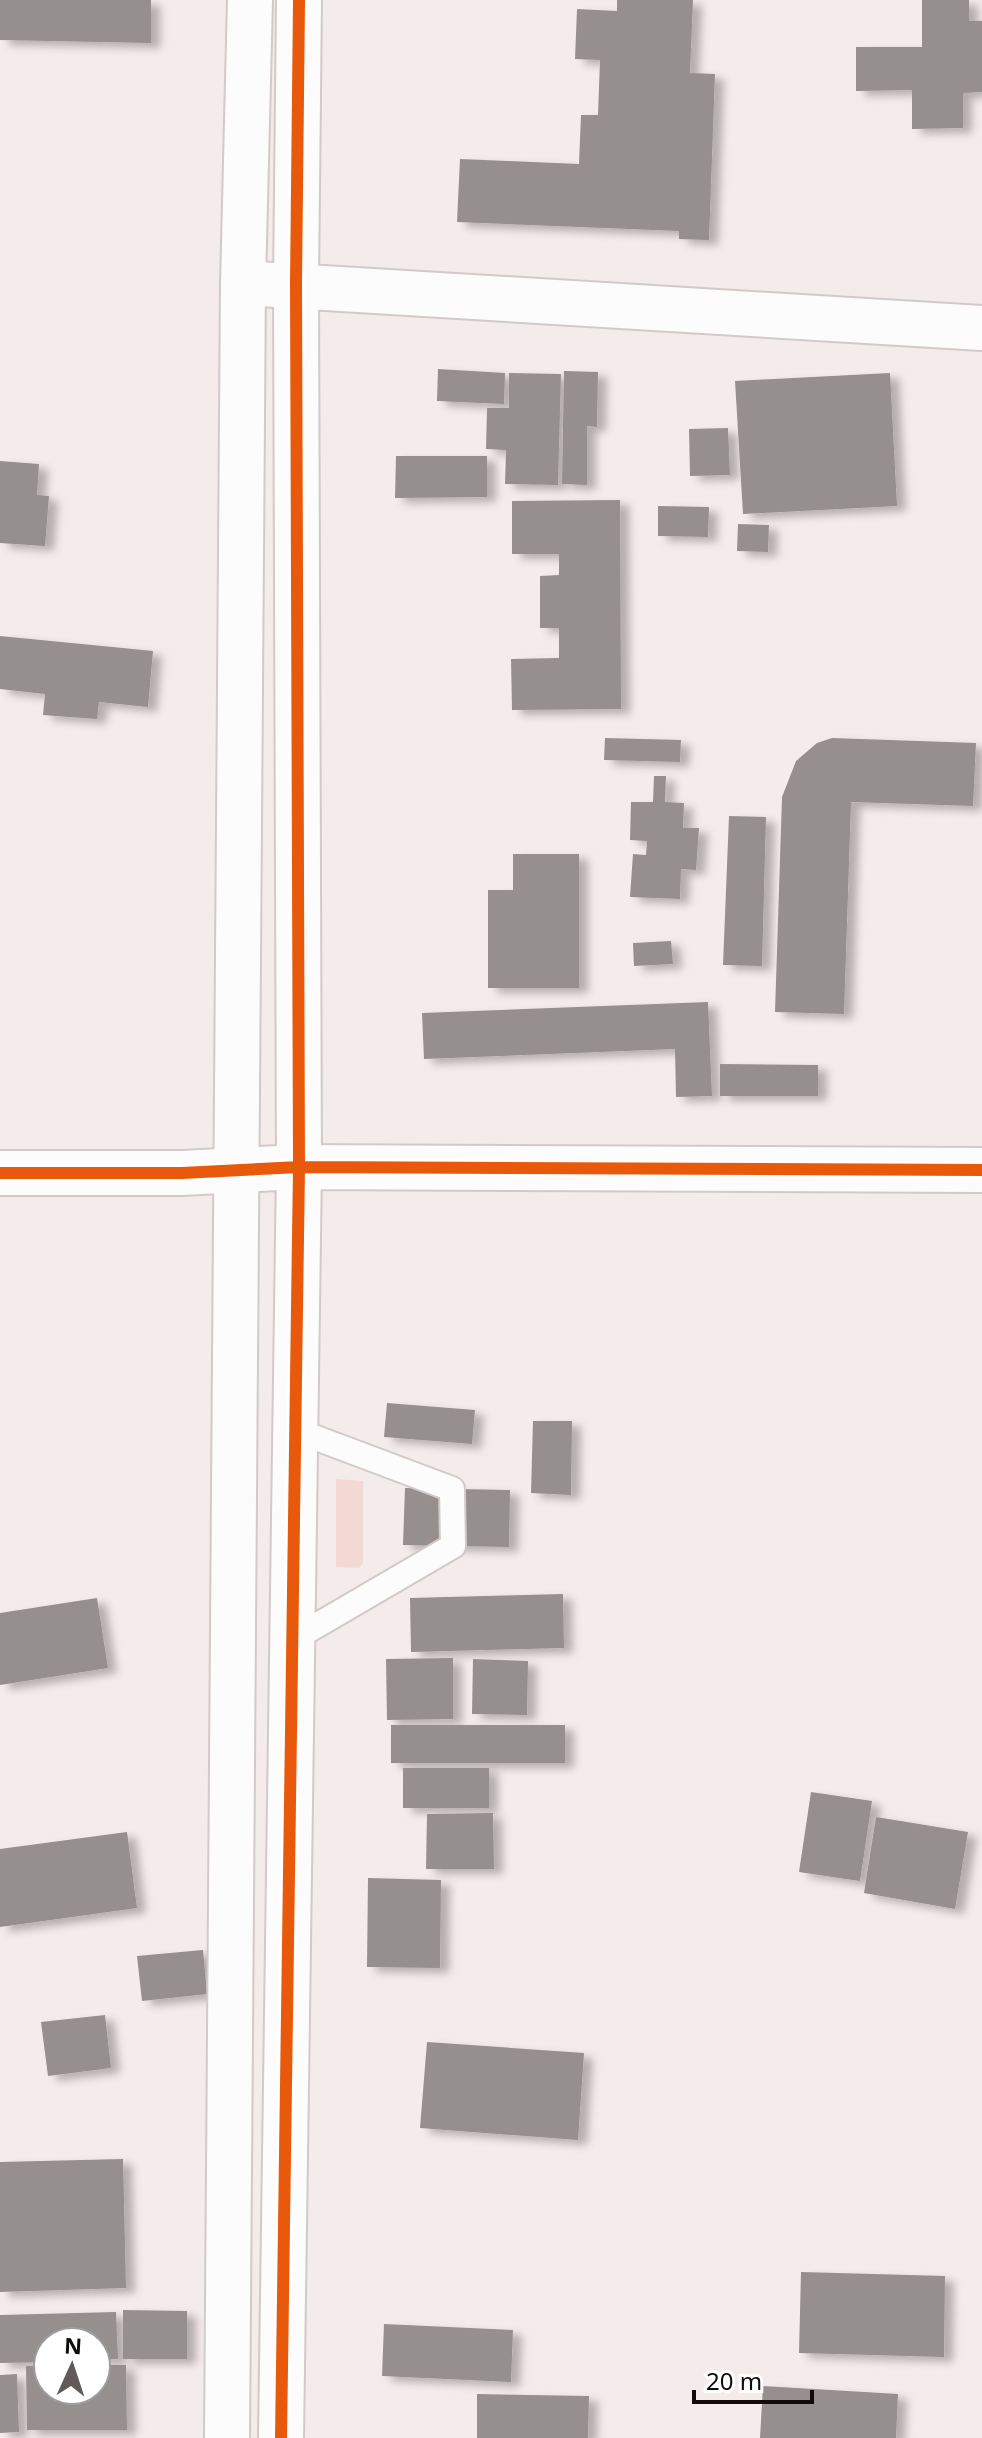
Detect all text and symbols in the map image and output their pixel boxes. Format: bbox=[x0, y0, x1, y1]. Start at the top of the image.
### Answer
north arrow bbox=[32, 2326, 112, 2406]
text: N bbox=[63, 2330, 83, 2360]
scale bar bbox=[694, 2354, 812, 2404]
text: 20 m bbox=[706, 2364, 762, 2397]

